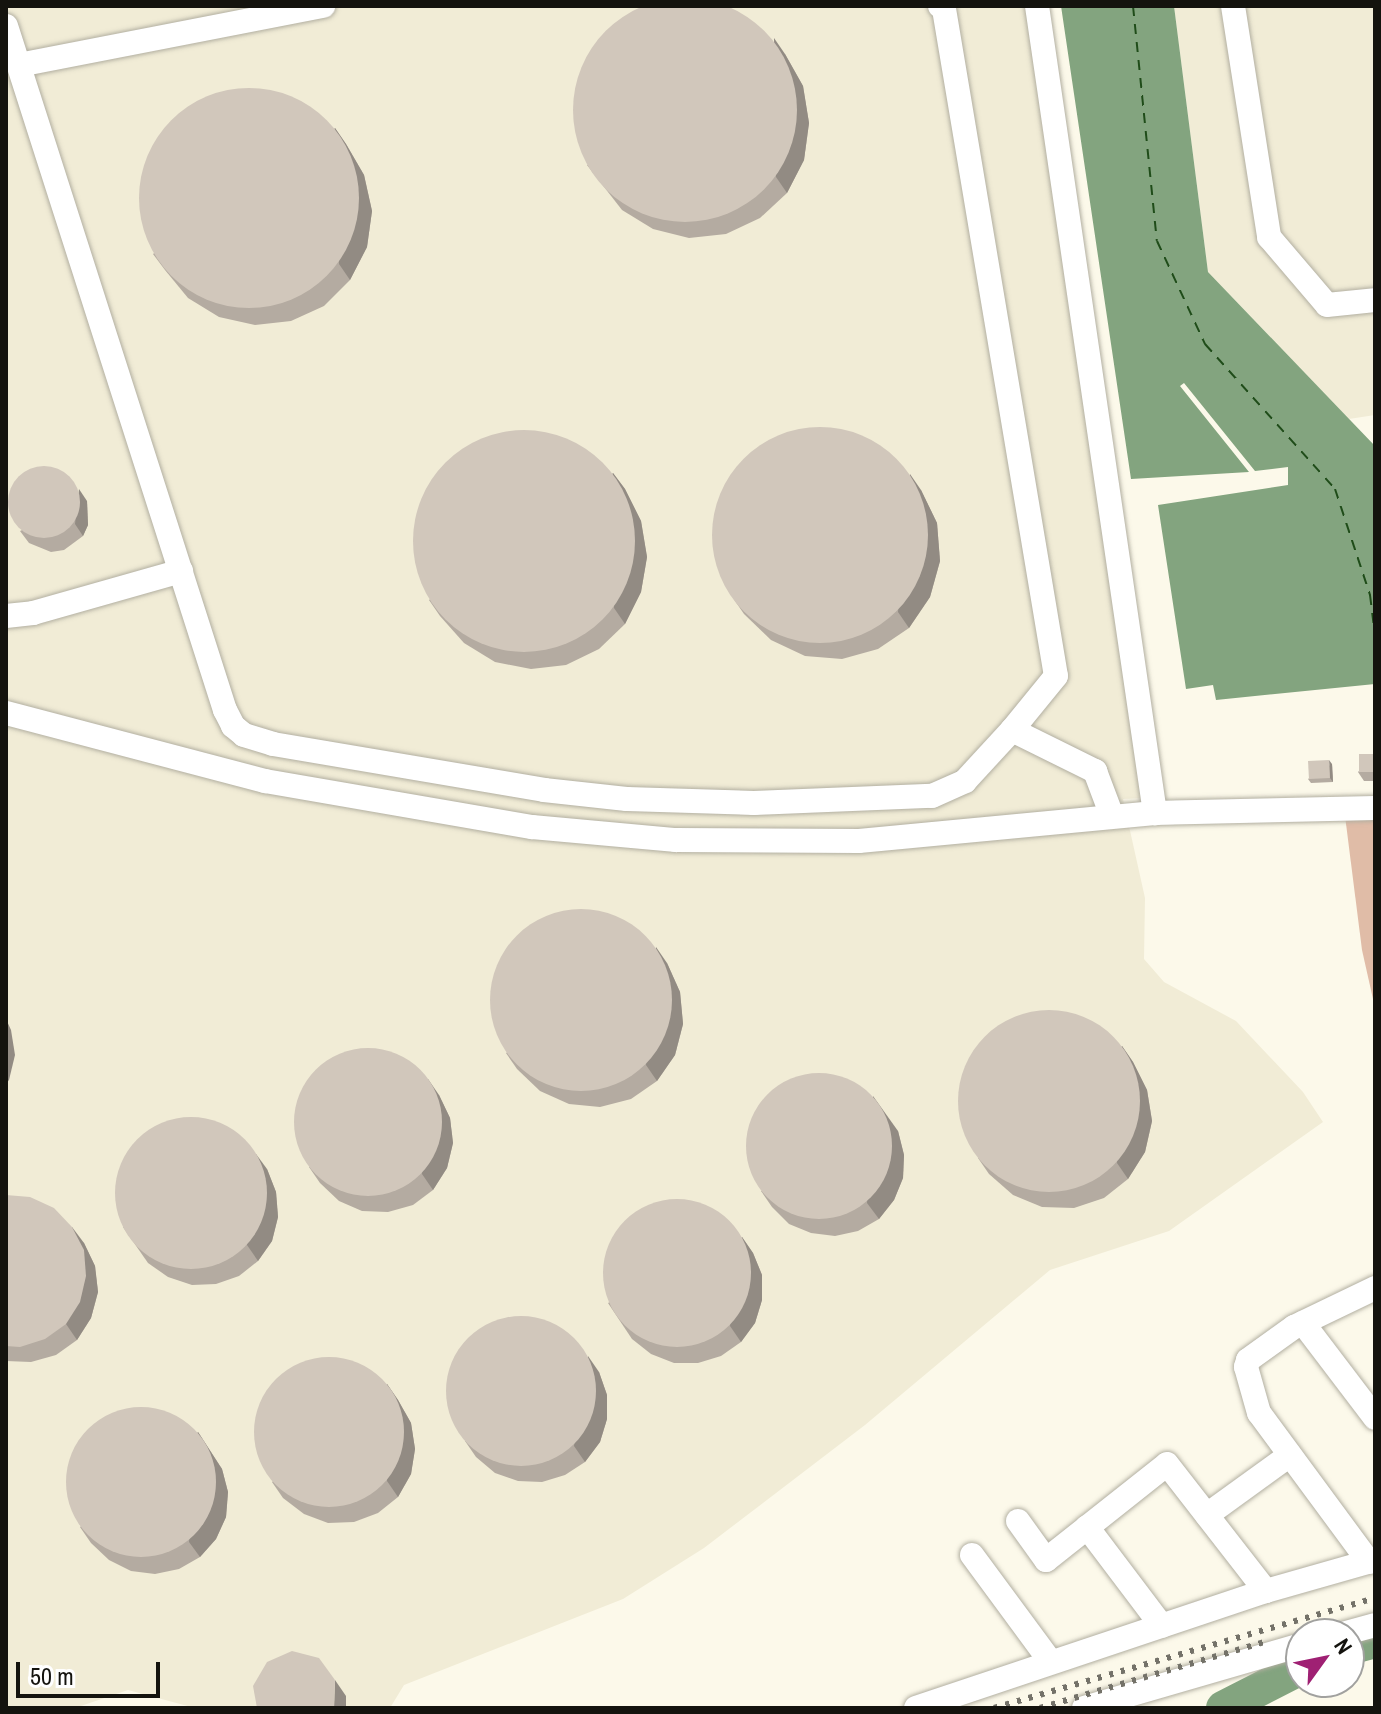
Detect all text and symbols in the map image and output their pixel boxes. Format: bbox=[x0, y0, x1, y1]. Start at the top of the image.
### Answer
north arrow bbox=[1285, 1618, 1365, 1698]
text: N bbox=[1327, 1632, 1360, 1660]
scale bar bbox=[20, 1646, 164, 1696]
text: 50 m bbox=[30, 1660, 74, 1692]

